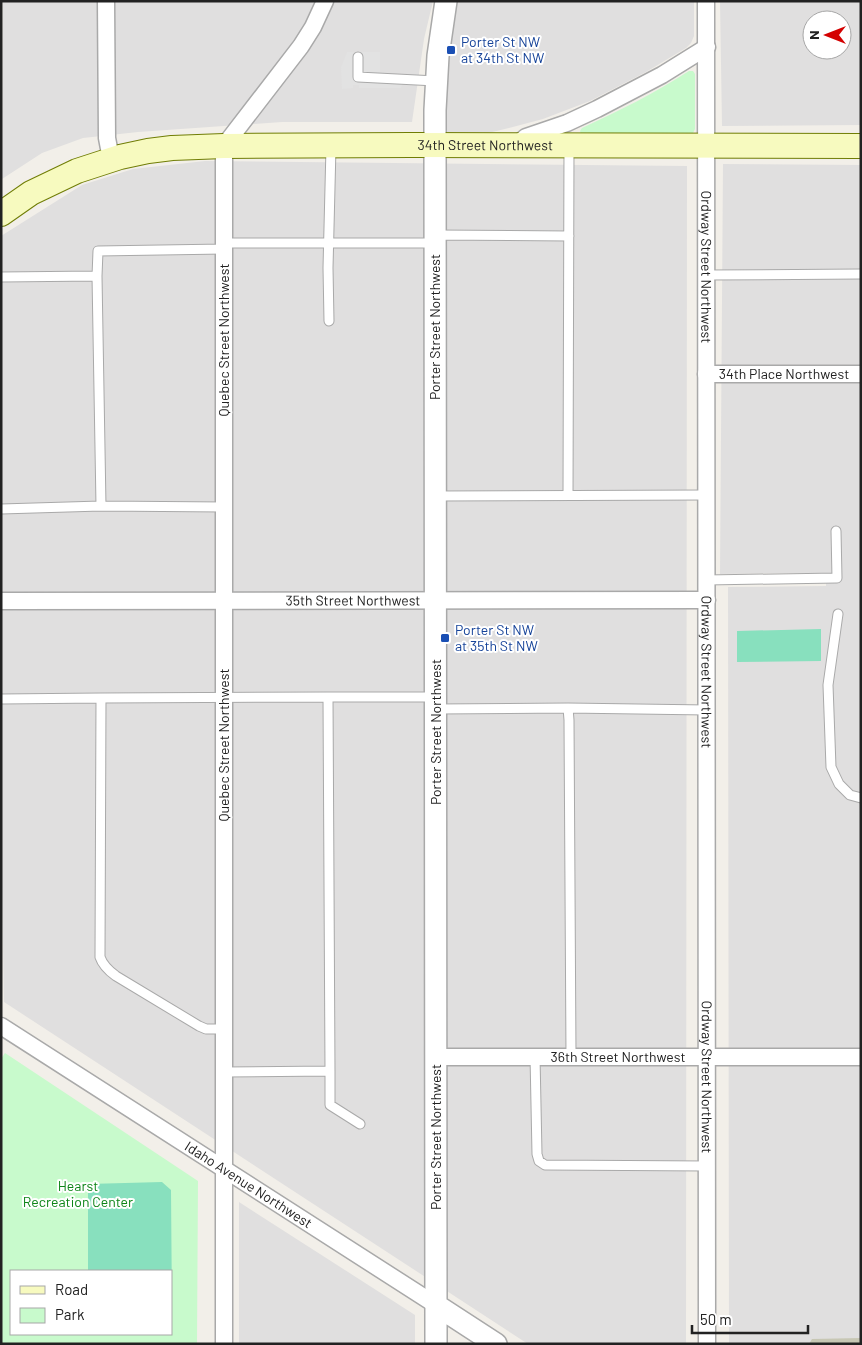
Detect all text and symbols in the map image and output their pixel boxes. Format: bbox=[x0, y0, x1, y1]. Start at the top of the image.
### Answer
north arrow bbox=[802, 10, 852, 60]
text: N bbox=[805, 30, 822, 40]
place label: Porter St NW at 34th St NW bbox=[461, 33, 544, 66]
marker: Porter St NW at 34th St NW bbox=[445, 44, 457, 56]
street label: 34th Street Northwest bbox=[418, 136, 553, 153]
street label: Ordway Street Northwest bbox=[698, 191, 715, 343]
street label: Porter Street Northwest bbox=[426, 254, 443, 400]
street label: Quebec Street Northwest bbox=[215, 263, 232, 417]
street label: 34th Place Northwest bbox=[719, 365, 849, 382]
street label: 35th Street Northwest bbox=[286, 591, 420, 609]
street label: Ordway Street Northwest bbox=[698, 596, 716, 748]
place label: Porter St NW at 35th St NW bbox=[455, 621, 538, 654]
marker: Porter St NW at 35th St NW bbox=[439, 632, 451, 644]
street label: Porter Street Northwest bbox=[427, 659, 444, 805]
street label: Quebec Street Northwest bbox=[215, 668, 232, 822]
street label: Ordway Street Northwest bbox=[699, 1001, 716, 1153]
street label: 36th Street Northwest bbox=[551, 1048, 685, 1065]
street label: Porter Street Northwest bbox=[427, 1064, 444, 1210]
street label: Idaho Avenue Northwest bbox=[182, 1137, 315, 1231]
park label: Hearst Recreation Center bbox=[23, 1177, 133, 1210]
legend bbox=[10, 1270, 172, 1335]
text: Road bbox=[55, 1280, 88, 1298]
scale bar bbox=[692, 1302, 808, 1334]
text: Park bbox=[55, 1305, 85, 1323]
text: 50 m bbox=[700, 1310, 732, 1328]

